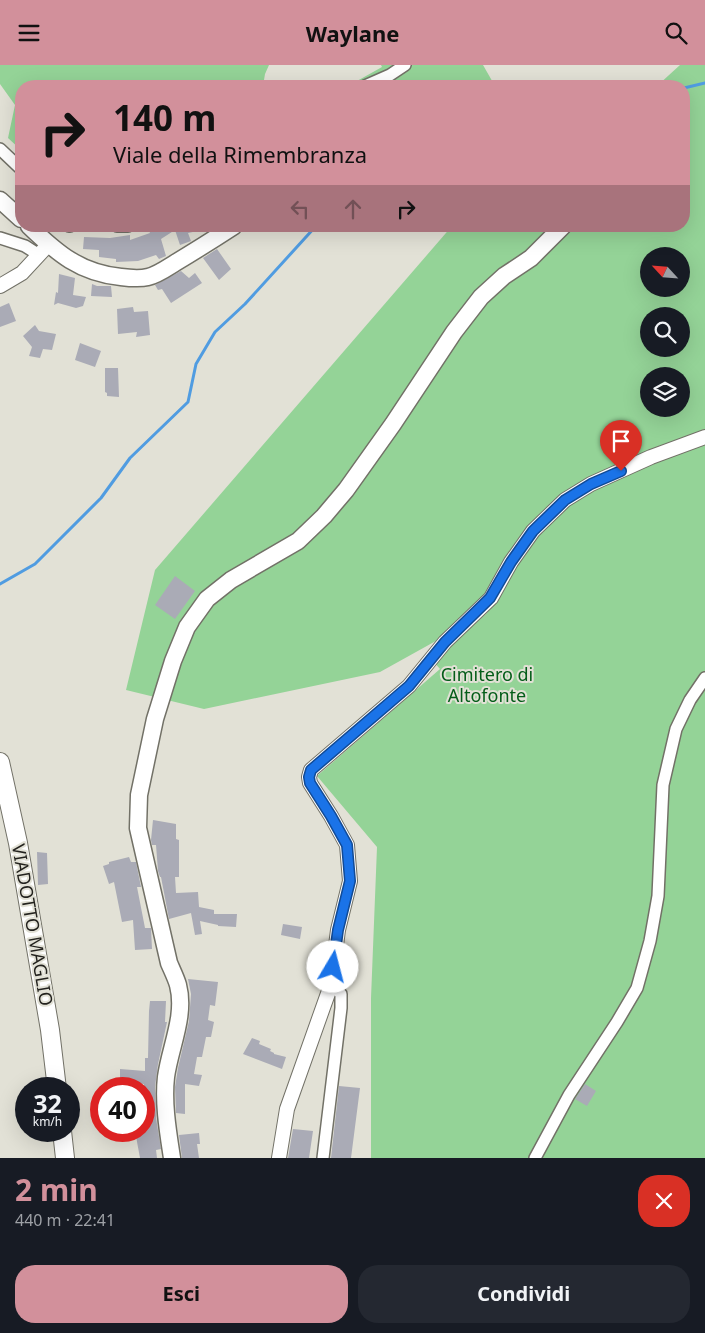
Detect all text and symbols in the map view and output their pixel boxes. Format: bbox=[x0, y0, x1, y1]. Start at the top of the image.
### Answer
text: Waylane bbox=[306, 18, 399, 48]
icon: menu bbox=[15, 19, 43, 47]
icon: search bbox=[662, 19, 690, 47]
text: 140 m bbox=[113, 94, 216, 141]
icon: right bbox=[30, 100, 95, 165]
text: Viale della Rimembranza bbox=[113, 139, 367, 169]
icon: left bbox=[286, 195, 314, 223]
icon: ahead bbox=[339, 195, 367, 223]
icon: right bbox=[392, 195, 420, 223]
north arrow bbox=[640, 247, 690, 297]
map controls bbox=[640, 247, 690, 417]
button: search bbox=[640, 307, 690, 357]
button: layers bbox=[640, 367, 690, 417]
pin bbox=[600, 420, 642, 471]
icon: arrive bbox=[607, 427, 635, 455]
park label: Cimitero di Altofonte bbox=[441, 662, 533, 707]
street label: VIADOTTO MAGLIO bbox=[7, 842, 59, 1008]
position arrow bbox=[306, 940, 358, 992]
speed limit sign: 40 bbox=[90, 1077, 155, 1142]
text: 32 bbox=[33, 1086, 62, 1120]
text: km/h bbox=[33, 1113, 62, 1130]
text: 2 min bbox=[15, 1169, 98, 1210]
button: close bbox=[638, 1175, 690, 1227]
text: 440 m · 22:41 bbox=[15, 1209, 115, 1231]
button: Esci bbox=[15, 1265, 348, 1323]
button: Condividi bbox=[358, 1265, 690, 1323]

